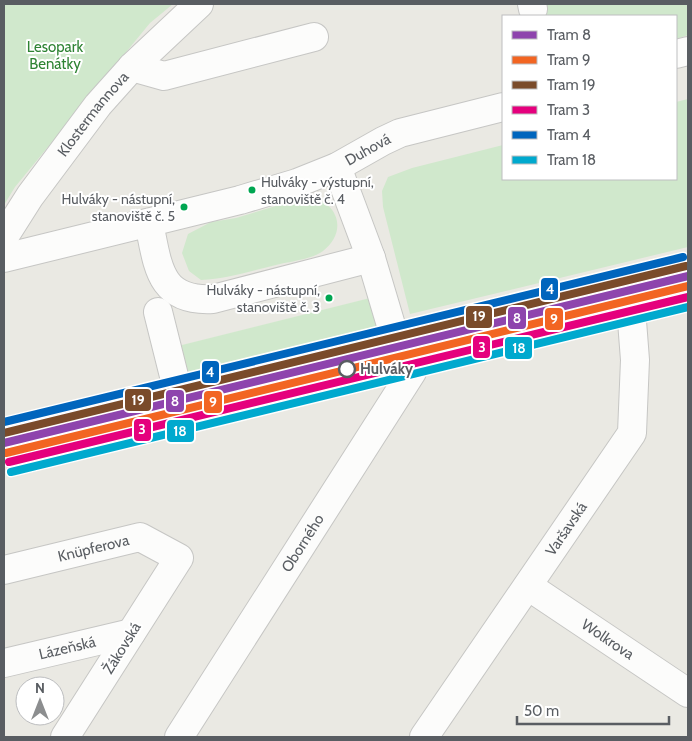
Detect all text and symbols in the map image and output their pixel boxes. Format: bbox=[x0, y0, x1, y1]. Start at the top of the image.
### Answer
legend bbox=[502, 15, 677, 180]
text: Tram 8 bbox=[547, 26, 591, 44]
park label: Lesopark Benátky bbox=[27, 38, 84, 73]
text: Tram 9 bbox=[547, 51, 591, 69]
street label: Klostermannova bbox=[54, 67, 133, 160]
text: Tram 19 bbox=[547, 76, 595, 94]
text: Tram 3 bbox=[547, 101, 590, 119]
text: Tram 4 bbox=[547, 126, 591, 144]
street label: Duhová bbox=[342, 129, 394, 170]
text: Tram 18 bbox=[547, 151, 596, 169]
place label: Hulváky - výstupní, stanoviště č. 4 bbox=[261, 173, 374, 208]
marker: Hulváky - výstupní, stanoviště č. 4 bbox=[247, 185, 257, 195]
place label: Hulváky - nástupní, stanoviště č. 5 bbox=[62, 190, 175, 225]
marker: Hulváky - nástupní, stanoviště č. 5 bbox=[179, 202, 189, 212]
line badge: 4 bbox=[540, 277, 559, 301]
text: 4 bbox=[546, 280, 554, 298]
place label: Hulváky - nástupní, stanoviště č. 3 bbox=[207, 281, 320, 316]
marker: Hulváky - nástupní, stanoviště č. 3 bbox=[324, 293, 334, 303]
line badge: 19 bbox=[465, 305, 493, 329]
line badge: 8 bbox=[507, 306, 527, 330]
text: 19 bbox=[472, 307, 486, 325]
line badge: 9 bbox=[544, 307, 564, 331]
text: 8 bbox=[513, 309, 521, 327]
text: 9 bbox=[550, 310, 558, 328]
line badge: 3 bbox=[472, 335, 491, 359]
line badge: 18 bbox=[504, 336, 533, 360]
text: 3 bbox=[478, 338, 486, 356]
text: 18 bbox=[512, 339, 526, 357]
line badge: 4 bbox=[201, 360, 220, 384]
marker: Hulváky bbox=[338, 360, 356, 378]
place label: Hulváky bbox=[360, 360, 414, 378]
text: 4 bbox=[206, 363, 214, 381]
line badge: 19 bbox=[124, 388, 152, 412]
line badge: 8 bbox=[165, 389, 185, 413]
line badge: 9 bbox=[203, 390, 223, 414]
text: 19 bbox=[131, 391, 145, 409]
text: 8 bbox=[171, 392, 179, 410]
text: 9 bbox=[209, 393, 217, 411]
line badge: 3 bbox=[133, 418, 152, 442]
line badge: 18 bbox=[166, 419, 195, 443]
text: 3 bbox=[138, 420, 146, 438]
text: 18 bbox=[173, 422, 187, 440]
street label: Varšavská bbox=[542, 498, 591, 559]
street label: Oborného bbox=[278, 511, 328, 575]
street label: Knüpferova bbox=[56, 531, 132, 566]
street label: Wolkrova bbox=[578, 615, 638, 664]
street label: Žákovská bbox=[98, 618, 145, 677]
street label: Lázeňská bbox=[37, 632, 98, 663]
north arrow bbox=[15, 676, 65, 726]
text: N bbox=[35, 679, 45, 697]
scale bar bbox=[517, 694, 670, 726]
text: 50 m bbox=[524, 702, 559, 720]

